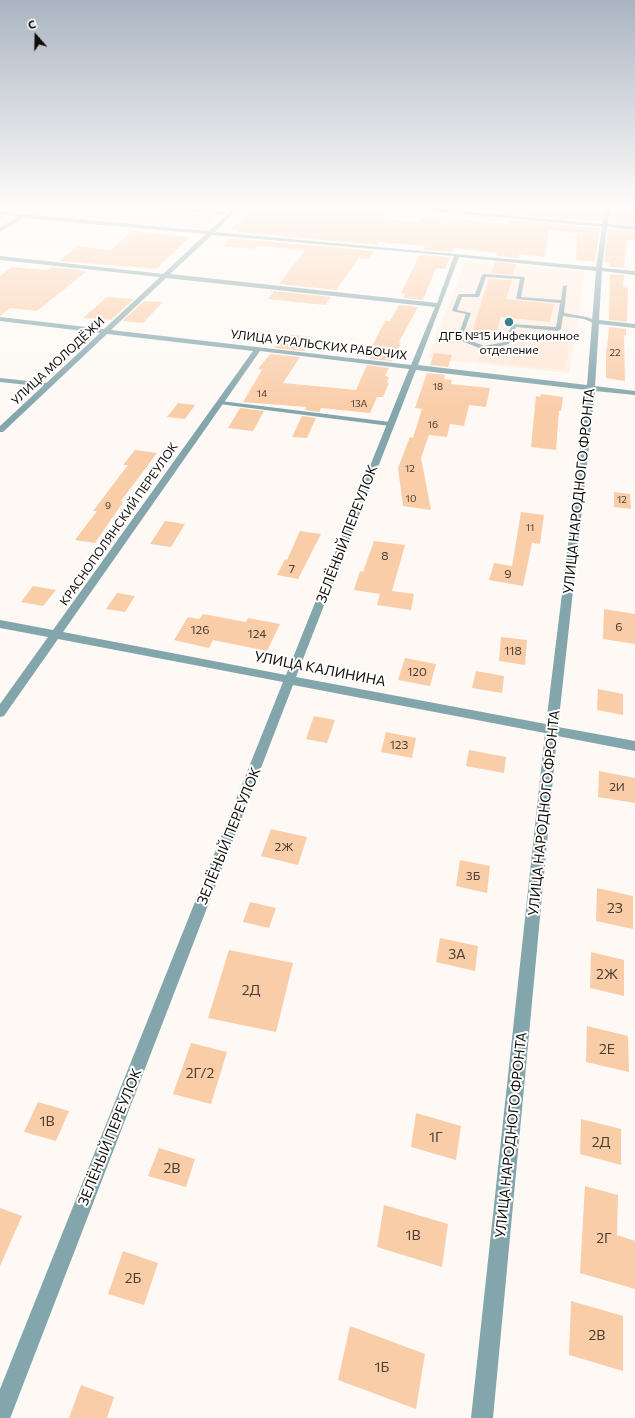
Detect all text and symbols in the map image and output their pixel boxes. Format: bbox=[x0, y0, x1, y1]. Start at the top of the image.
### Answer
north arrow bbox=[16, 16, 56, 56]
text: С bbox=[26, 17, 37, 32]
street label: УЛИЦА МОЛОДЁЖИ bbox=[8, 314, 108, 408]
marker: ДГБ №15 Инфекционное отделение bbox=[503, 316, 515, 328]
street label: УЛИЦА УРАЛЬСКИХ РАБОЧИХ bbox=[230, 327, 408, 363]
place label: ДГБ №15 Инфекционное отделение bbox=[439, 329, 579, 357]
house number: 22 bbox=[609, 347, 621, 359]
house number: 18 bbox=[433, 381, 443, 393]
street label: УЛИЦА НАРОДНОГО ФРОНТА bbox=[560, 387, 598, 595]
house number: 14 bbox=[257, 388, 267, 400]
house number: 13А bbox=[351, 398, 367, 410]
house number: 16 bbox=[428, 419, 438, 431]
street label: КРАСНОПОЛЯНСКИЙ ПЕРЕУЛОК bbox=[57, 440, 181, 608]
street label: ЗЕЛЁНЫЙ ПЕРЕУЛОК bbox=[313, 462, 381, 606]
house number: 12 bbox=[405, 463, 415, 475]
house number: 10 bbox=[406, 493, 416, 505]
house number: 12 bbox=[617, 494, 627, 506]
house number: 9 bbox=[105, 500, 111, 512]
house number: 11 bbox=[526, 522, 534, 534]
house number: 8 bbox=[381, 549, 389, 563]
house number: 7 bbox=[289, 562, 295, 576]
house number: 9 bbox=[504, 567, 512, 581]
house number: 6 bbox=[615, 620, 623, 634]
house number: 126 bbox=[190, 623, 210, 637]
house number: 124 bbox=[248, 627, 266, 641]
house number: 118 bbox=[504, 644, 522, 658]
street label: УЛИЦА КАЛИНИНА bbox=[253, 648, 387, 690]
house number: 120 bbox=[407, 665, 427, 679]
street label: УЛИЦА НАРОДНОГО ФРОНТА bbox=[525, 709, 563, 917]
house number: 123 bbox=[390, 738, 408, 752]
street label: ЗЕЛЁНЫЙ ПЕРЕУЛОК bbox=[194, 765, 264, 907]
house number: 2И bbox=[609, 780, 625, 794]
house number: 2Ж bbox=[274, 840, 294, 854]
house number: 3Б bbox=[466, 869, 480, 883]
house number: 2З bbox=[607, 900, 623, 916]
house number: 3А bbox=[448, 946, 466, 962]
house number: 2Ж bbox=[596, 966, 618, 982]
house number: 2Д bbox=[242, 982, 260, 998]
street label: УЛИЦА НАРОДНОГО ФРОНТА bbox=[492, 1031, 530, 1239]
house number: 2Е bbox=[599, 1041, 615, 1057]
house number: 2Г/2 bbox=[186, 1065, 214, 1081]
street label: ЗЕЛЁНЫЙ ПЕРЕУЛОК bbox=[75, 1066, 145, 1208]
house number: 1В bbox=[39, 1113, 55, 1129]
house number: 1Г bbox=[429, 1129, 443, 1145]
house number: 2Д bbox=[592, 1134, 610, 1150]
house number: 2В bbox=[164, 1160, 180, 1176]
house number: 1В bbox=[405, 1227, 421, 1243]
house number: 2Г bbox=[596, 1230, 612, 1246]
house number: 2Б bbox=[125, 1270, 141, 1286]
house number: 2В bbox=[589, 1327, 605, 1343]
house number: 1Б bbox=[375, 1359, 389, 1375]

